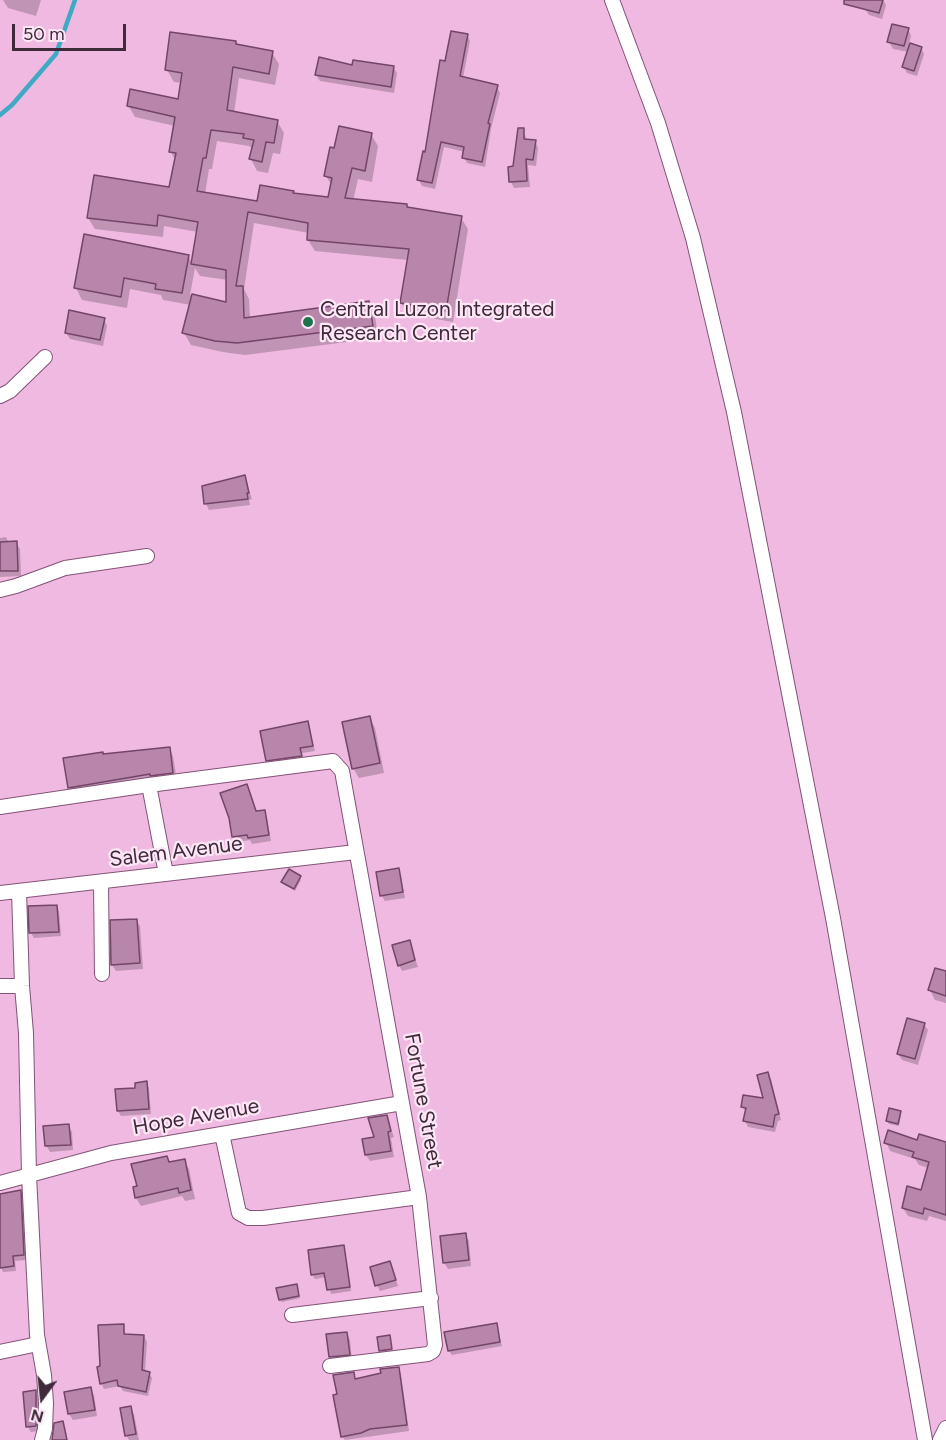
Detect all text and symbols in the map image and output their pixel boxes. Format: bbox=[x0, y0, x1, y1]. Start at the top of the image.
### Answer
scale bar bbox=[15, 12, 129, 50]
text: 50 m bbox=[23, 23, 65, 45]
place label: Central Luzon Integrated Research Center bbox=[320, 297, 554, 347]
marker: Central Luzon Integrated Research Center bbox=[301, 315, 315, 329]
street label: Salem Avenue bbox=[108, 831, 244, 873]
street label: Fortune Street bbox=[399, 1031, 447, 1171]
street label: Hope Avenue bbox=[131, 1093, 261, 1141]
north arrow bbox=[12, 1368, 72, 1428]
text: N bbox=[29, 1405, 46, 1427]

